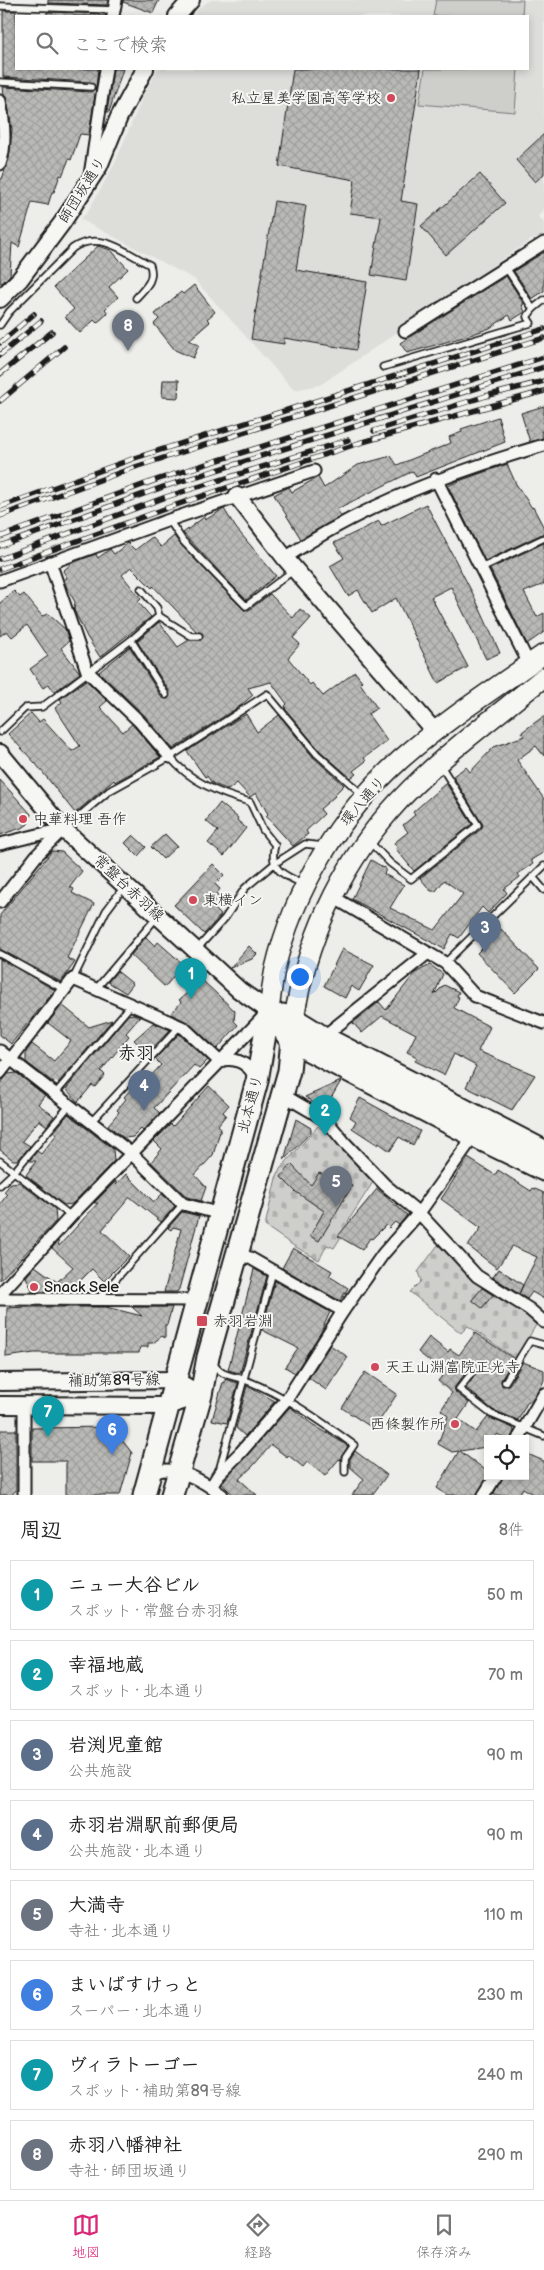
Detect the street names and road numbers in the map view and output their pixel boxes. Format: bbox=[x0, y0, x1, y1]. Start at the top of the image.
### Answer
street label: 師団坂通り bbox=[54, 153, 110, 227]
street label: 環八通り bbox=[337, 772, 390, 830]
street label: 常盤台赤羽線 bbox=[89, 851, 168, 926]
street label: 北本通り bbox=[234, 1073, 267, 1136]
street label: 補助第89号線 bbox=[68, 1370, 160, 1391]

